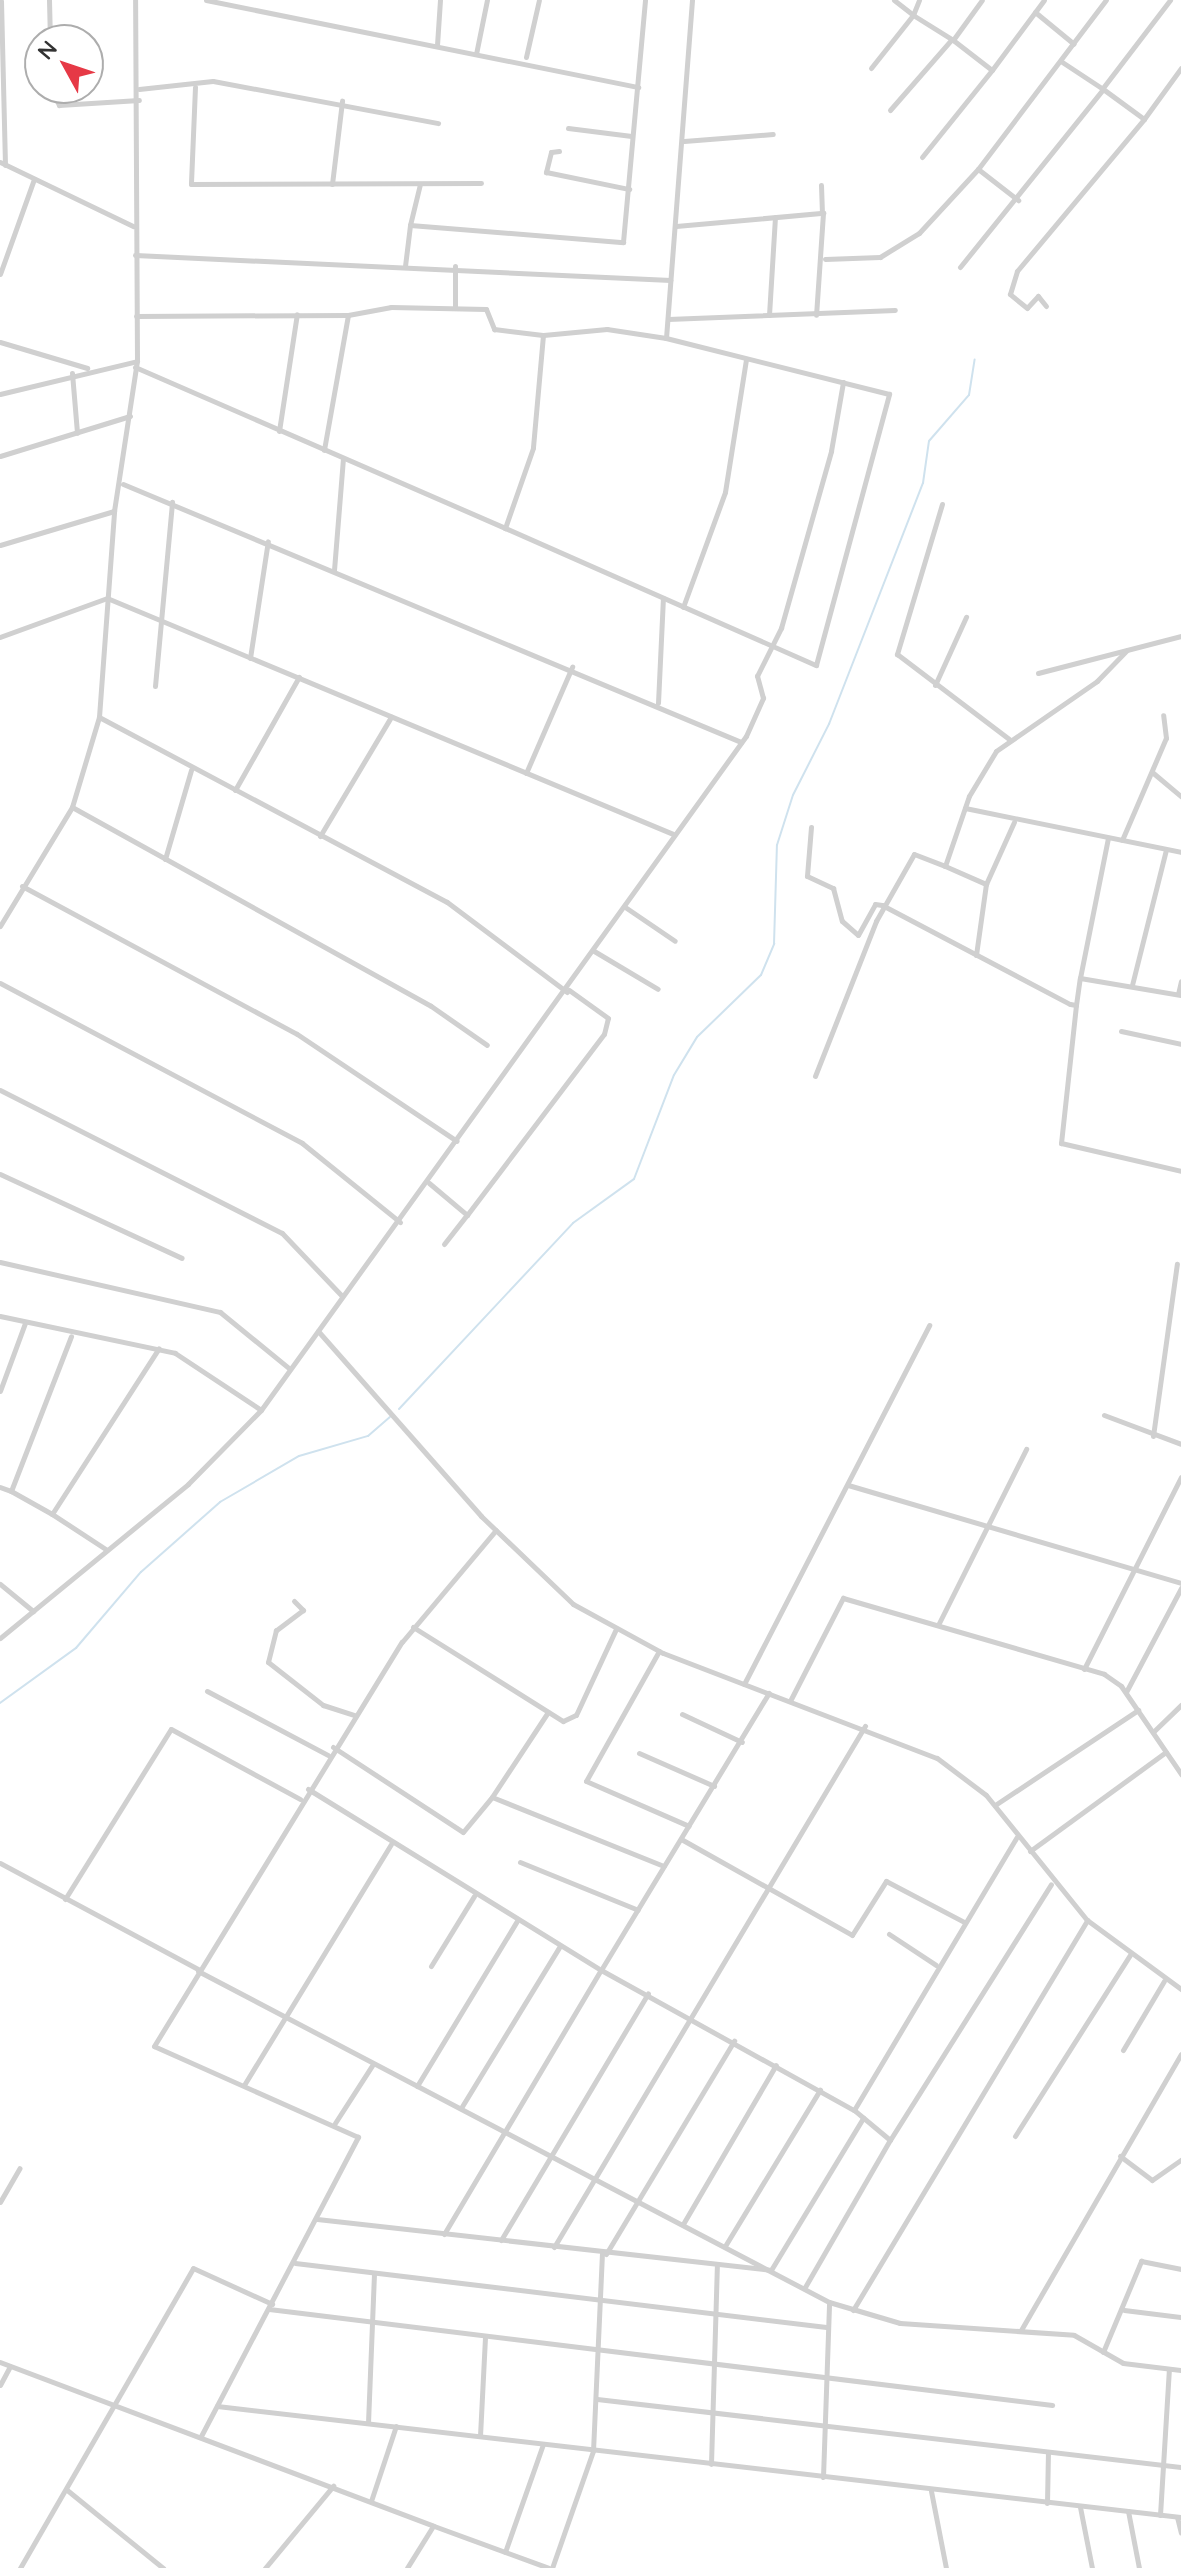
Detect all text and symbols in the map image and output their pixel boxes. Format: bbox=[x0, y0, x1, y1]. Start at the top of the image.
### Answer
north arrow bbox=[24, 24, 104, 104]
text: N bbox=[31, 35, 63, 65]

